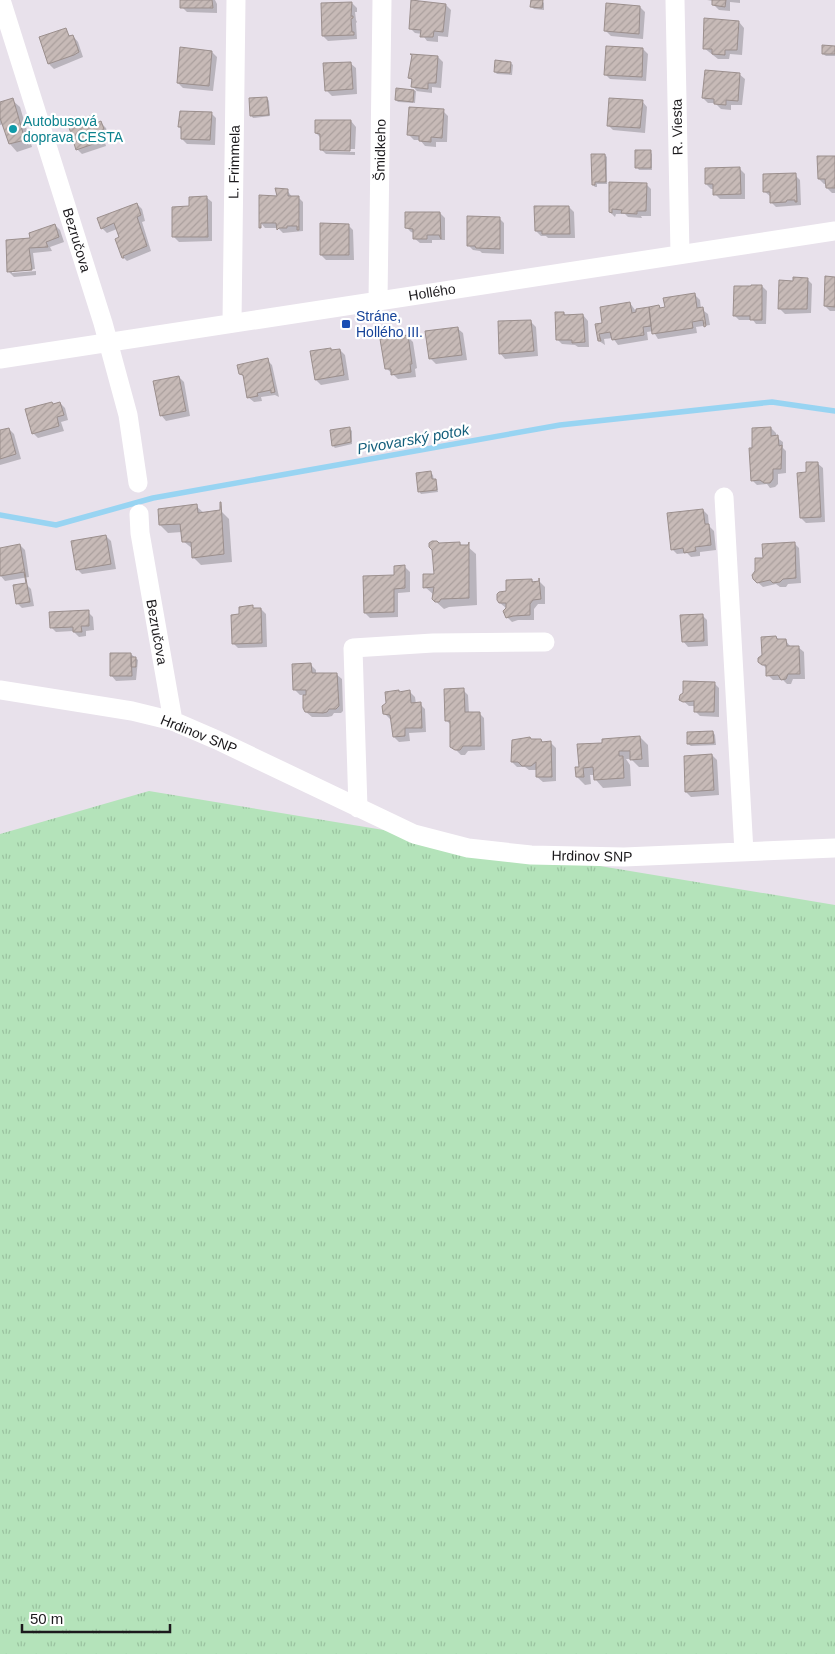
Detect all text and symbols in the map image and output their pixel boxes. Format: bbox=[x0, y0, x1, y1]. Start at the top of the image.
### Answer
street label: R. Viesta bbox=[669, 98, 685, 155]
place label: Autobusová doprava CESTA bbox=[23, 113, 124, 145]
street label: Šmidkeho bbox=[371, 119, 389, 181]
marker: Autobusová doprava CESTA bbox=[7, 123, 19, 135]
street label: L. Frimmela bbox=[225, 125, 243, 199]
street label: Bezručova bbox=[60, 206, 94, 274]
street label: Hollého bbox=[407, 280, 457, 304]
place label: Stráne, Hollého III. bbox=[356, 308, 423, 340]
marker: Stráne, Hollého III. bbox=[340, 318, 352, 330]
water label: Pivovarský potok bbox=[356, 421, 472, 457]
street label: Bezručova bbox=[143, 598, 171, 666]
street label: Hrdinov SNP bbox=[158, 711, 240, 757]
street label: Hrdinov SNP bbox=[551, 847, 633, 865]
scale bar bbox=[22, 1602, 170, 1634]
text: 50 m bbox=[30, 1610, 63, 1627]

